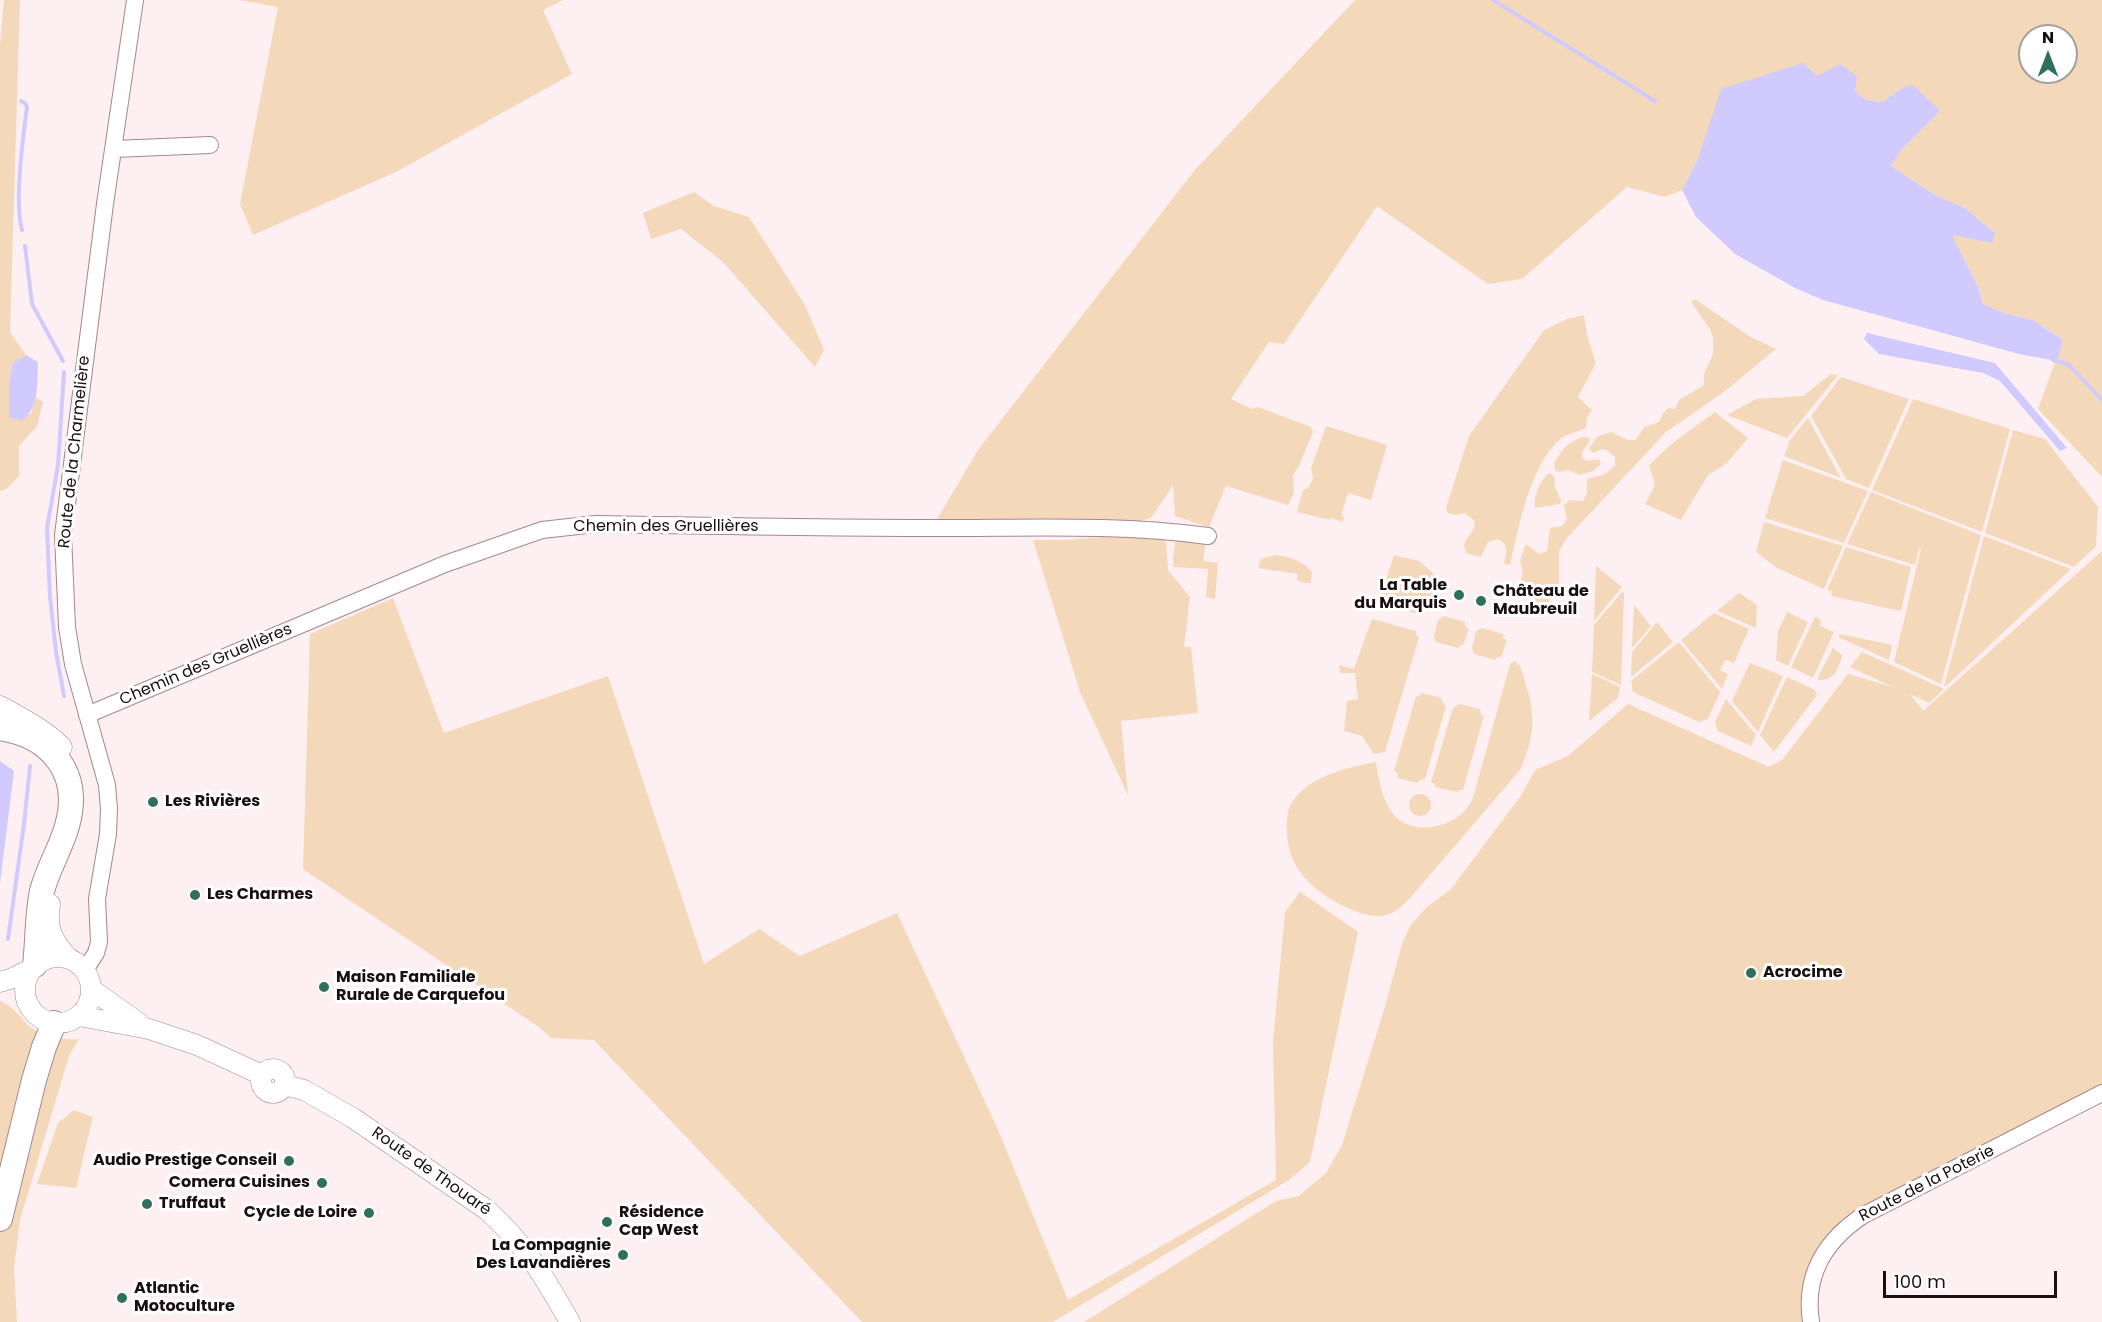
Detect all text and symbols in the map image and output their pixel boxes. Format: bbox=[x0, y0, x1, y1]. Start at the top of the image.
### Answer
north arrow bbox=[2018, 24, 2078, 84]
text: N bbox=[2042, 26, 2054, 49]
street label: Route de la Charmelière bbox=[55, 355, 95, 549]
street label: Chemin des Gruellières bbox=[573, 517, 759, 537]
place label: La Table du Marquis bbox=[1354, 576, 1447, 614]
place label: Château de Maubreuil bbox=[1493, 582, 1589, 620]
marker: La Table du Marquis bbox=[1452, 588, 1466, 602]
marker: Château de Maubreuil bbox=[1474, 594, 1488, 608]
street label: Chemin des Gruellières bbox=[117, 620, 295, 710]
place label: Les Rivières bbox=[165, 792, 260, 812]
marker: Les Rivières bbox=[146, 795, 160, 809]
place label: Les Charmes bbox=[207, 885, 313, 905]
marker: Les Charmes bbox=[188, 888, 202, 902]
place label: Acrocime bbox=[1763, 963, 1843, 983]
marker: Acrocime bbox=[1744, 966, 1758, 980]
place label: Maison Familiale Rurale de Carquefou bbox=[336, 968, 505, 1006]
marker: Maison Familiale Rurale de Carquefou bbox=[317, 980, 331, 994]
street label: Route de Thouaré bbox=[368, 1124, 494, 1220]
street label: Route de la Poterie bbox=[1856, 1142, 1998, 1226]
place label: Audio Prestige Conseil bbox=[93, 1151, 277, 1171]
marker: Audio Prestige Conseil bbox=[282, 1154, 296, 1168]
place label: Comera Cuisines bbox=[169, 1173, 310, 1193]
marker: Comera Cuisines bbox=[315, 1176, 329, 1190]
place label: Truffaut bbox=[159, 1194, 226, 1214]
marker: Truffaut bbox=[140, 1197, 154, 1211]
place label: Cycle de Loire bbox=[244, 1203, 357, 1223]
place label: Résidence Cap West bbox=[619, 1203, 704, 1241]
marker: Cycle de Loire bbox=[362, 1206, 376, 1220]
marker: Résidence Cap West bbox=[600, 1215, 614, 1229]
place label: La Compagnie Des Lavandières bbox=[476, 1236, 611, 1274]
marker: La Compagnie Des Lavandières bbox=[616, 1248, 630, 1262]
scale bar bbox=[1886, 1259, 2060, 1297]
text: 100 m bbox=[1894, 1269, 1946, 1294]
place label: Atlantic Motoculture bbox=[134, 1279, 235, 1317]
marker: Atlantic Motoculture bbox=[115, 1291, 129, 1305]

